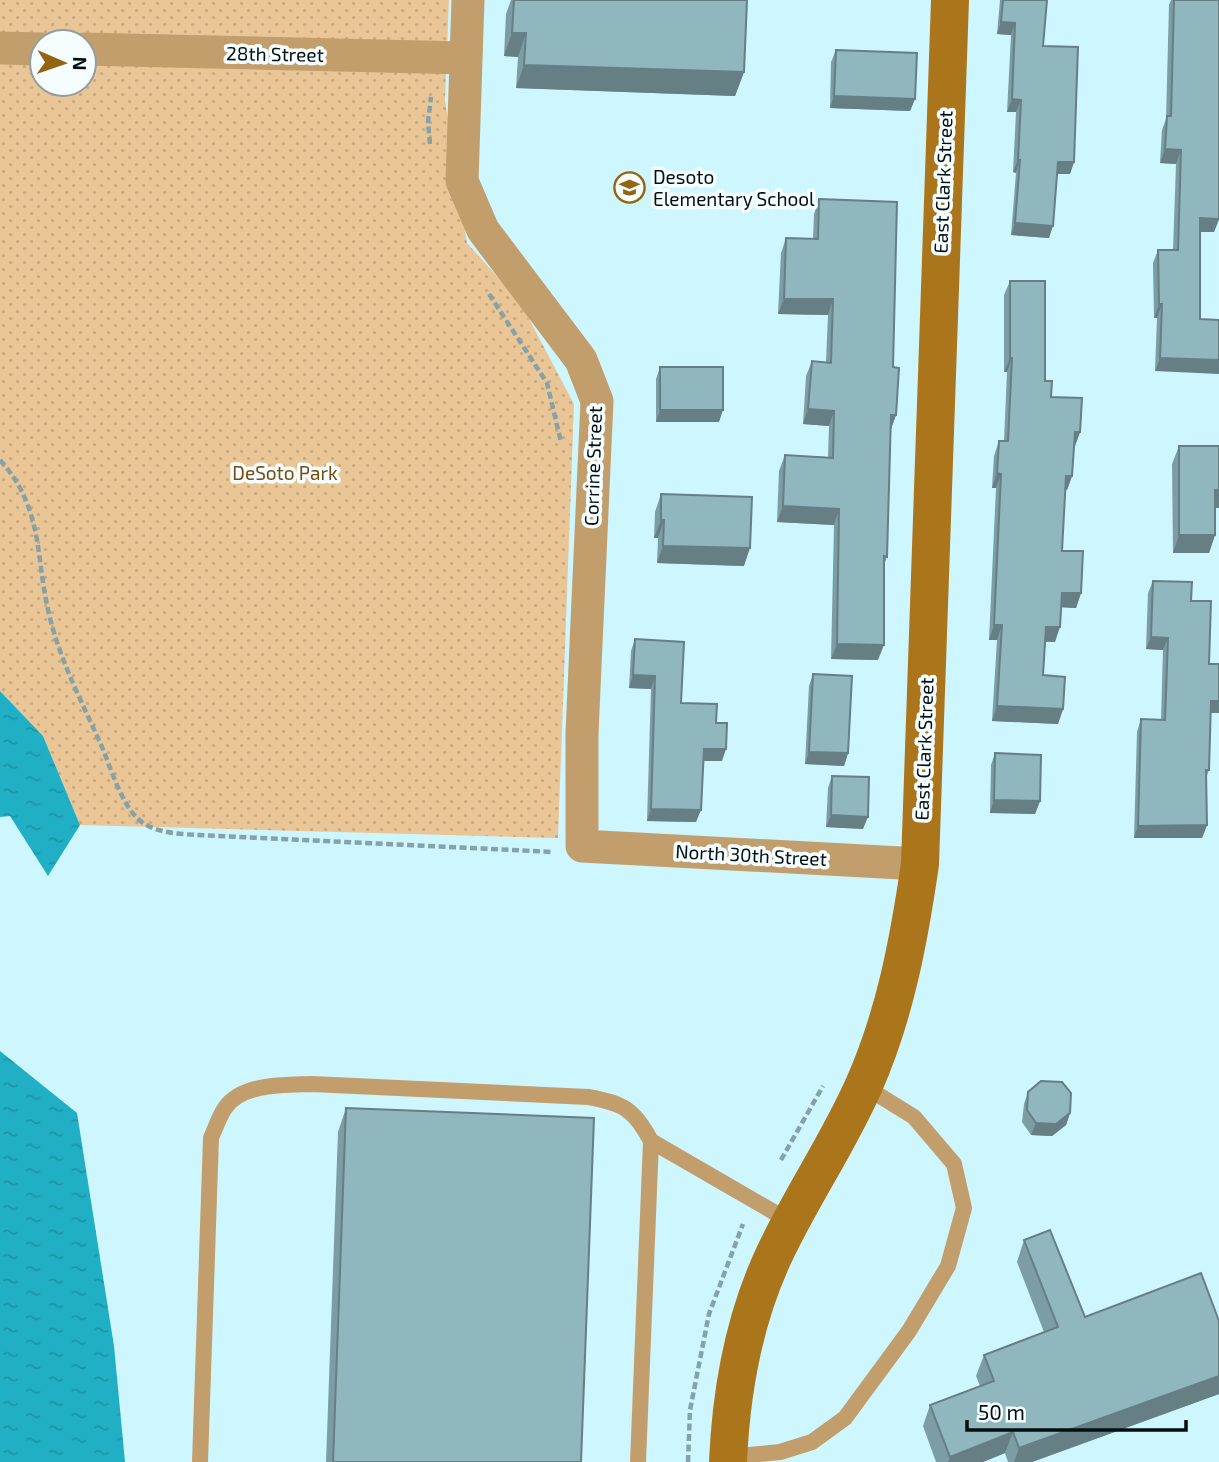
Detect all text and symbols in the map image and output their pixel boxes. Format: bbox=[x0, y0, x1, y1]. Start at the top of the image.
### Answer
north arrow bbox=[28, 28, 98, 98]
street label: 28th Street bbox=[226, 41, 324, 66]
text: N bbox=[69, 56, 92, 71]
street label: East Clark Street bbox=[929, 110, 956, 254]
place label: Desoto Elementary School bbox=[653, 165, 815, 210]
school or university icon: Desoto Elementary School bbox=[613, 171, 647, 205]
street label: Corrine Street bbox=[579, 406, 606, 526]
park label: DeSoto Park bbox=[232, 461, 338, 484]
street label: East Clark Street bbox=[910, 677, 937, 821]
street label: North 30th Street bbox=[675, 839, 827, 870]
scale bar bbox=[967, 1388, 1186, 1432]
text: 50 m bbox=[978, 1399, 1025, 1424]

